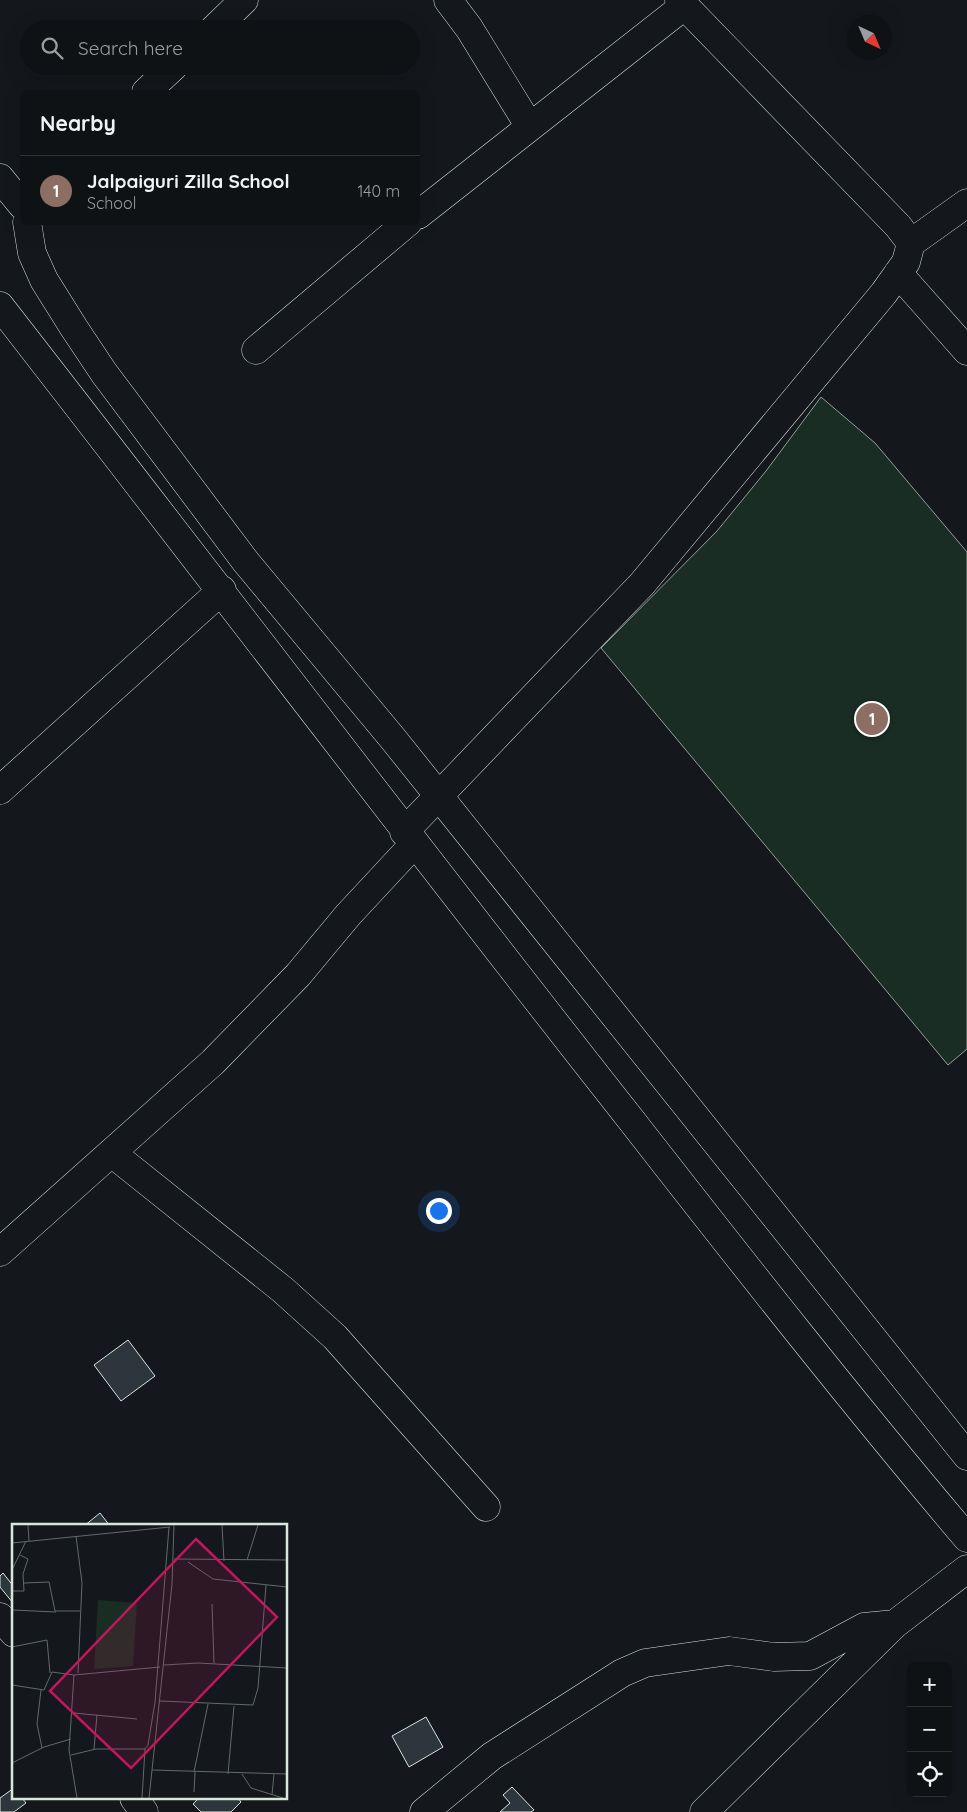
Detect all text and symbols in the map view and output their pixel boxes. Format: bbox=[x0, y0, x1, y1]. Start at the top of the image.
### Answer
north arrow bbox=[847, 15, 892, 60]
search box bbox=[20, 20, 420, 75]
icon: search bbox=[38, 34, 66, 62]
text: Search here bbox=[78, 36, 183, 60]
text: Nearby bbox=[40, 110, 116, 136]
text: Jalpaiguri Zilla School bbox=[87, 169, 290, 193]
text: 1 bbox=[53, 181, 59, 201]
text: 140 m bbox=[357, 181, 400, 201]
text: School bbox=[87, 193, 136, 213]
pin: 1 bbox=[856, 700, 888, 738]
your location bbox=[426, 1198, 452, 1224]
inset map bbox=[12, 1524, 288, 1800]
map controls bbox=[907, 1662, 952, 1797]
button: + bbox=[907, 1662, 952, 1707]
button: − bbox=[907, 1707, 952, 1752]
button: locate bbox=[907, 1752, 952, 1797]

